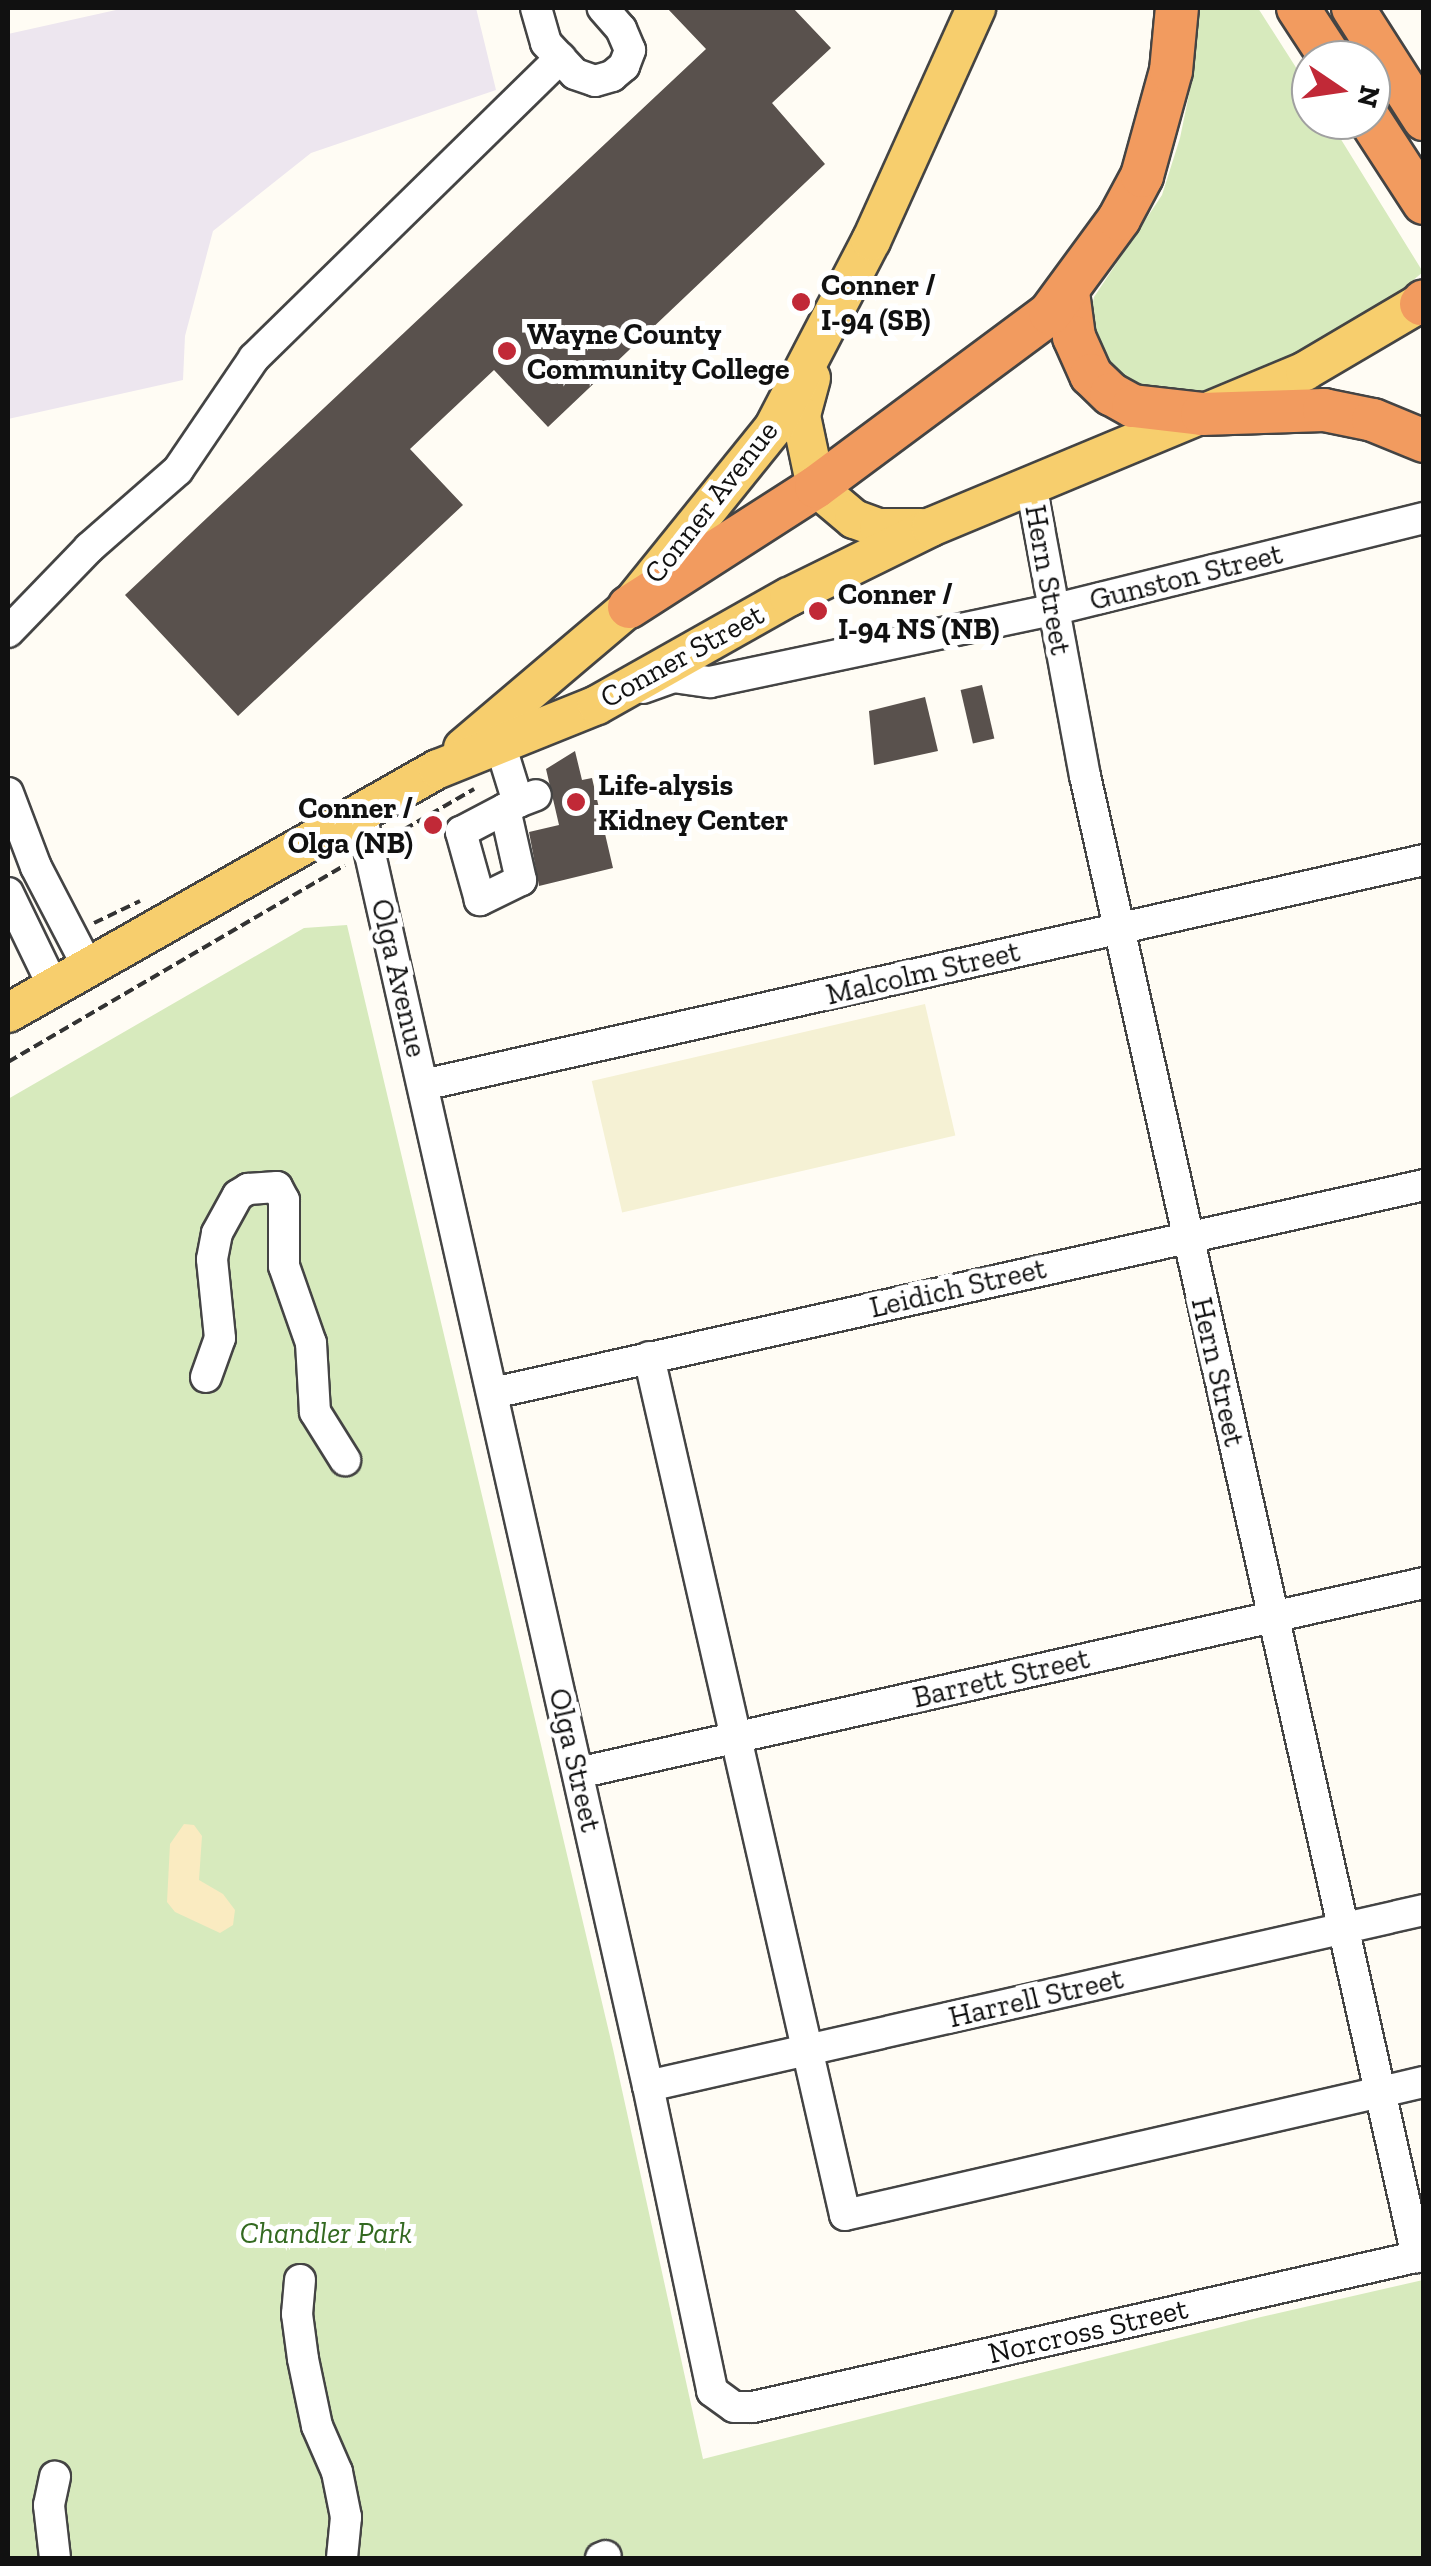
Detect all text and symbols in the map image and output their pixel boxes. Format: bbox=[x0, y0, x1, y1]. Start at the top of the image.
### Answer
north arrow bbox=[1291, 40, 1391, 140]
text: N bbox=[1350, 82, 1387, 110]
place label: Conner / I-94 (SB) bbox=[821, 267, 936, 338]
marker: Conner / I-94 (SB) bbox=[790, 291, 812, 313]
place label: Wayne County Community College bbox=[527, 316, 790, 386]
marker: Wayne County Community College bbox=[496, 340, 518, 362]
street label: Conner Avenue bbox=[636, 413, 786, 591]
street label: Hern Street bbox=[1017, 502, 1079, 658]
street label: Gunston Street bbox=[1086, 536, 1286, 618]
place label: Conner / I-94 NS (NB) bbox=[838, 576, 999, 646]
street label: Conner Street bbox=[594, 596, 770, 716]
marker: Conner / I-94 NS (NB) bbox=[807, 600, 829, 622]
place label: Life-alysis Kidney Center bbox=[598, 767, 789, 838]
marker: Life-alysis Kidney Center bbox=[563, 789, 589, 815]
place label: Conner / Olga (NB) bbox=[288, 790, 413, 860]
marker: Conner / Olga (NB) bbox=[422, 814, 444, 836]
street label: Olga Avenue bbox=[363, 895, 435, 1061]
street label: Malcolm Street bbox=[823, 933, 1023, 1013]
street label: Leidich Street bbox=[866, 1250, 1050, 1326]
street label: Hern Street bbox=[1183, 1294, 1253, 1450]
street label: Barrett Street bbox=[909, 1640, 1093, 1716]
street label: Olga Street bbox=[541, 1685, 609, 1835]
street label: Harrell Street bbox=[945, 1960, 1127, 2036]
park label: Chandler Park bbox=[240, 2215, 412, 2251]
street label: Norcross Street bbox=[985, 2291, 1191, 2371]

